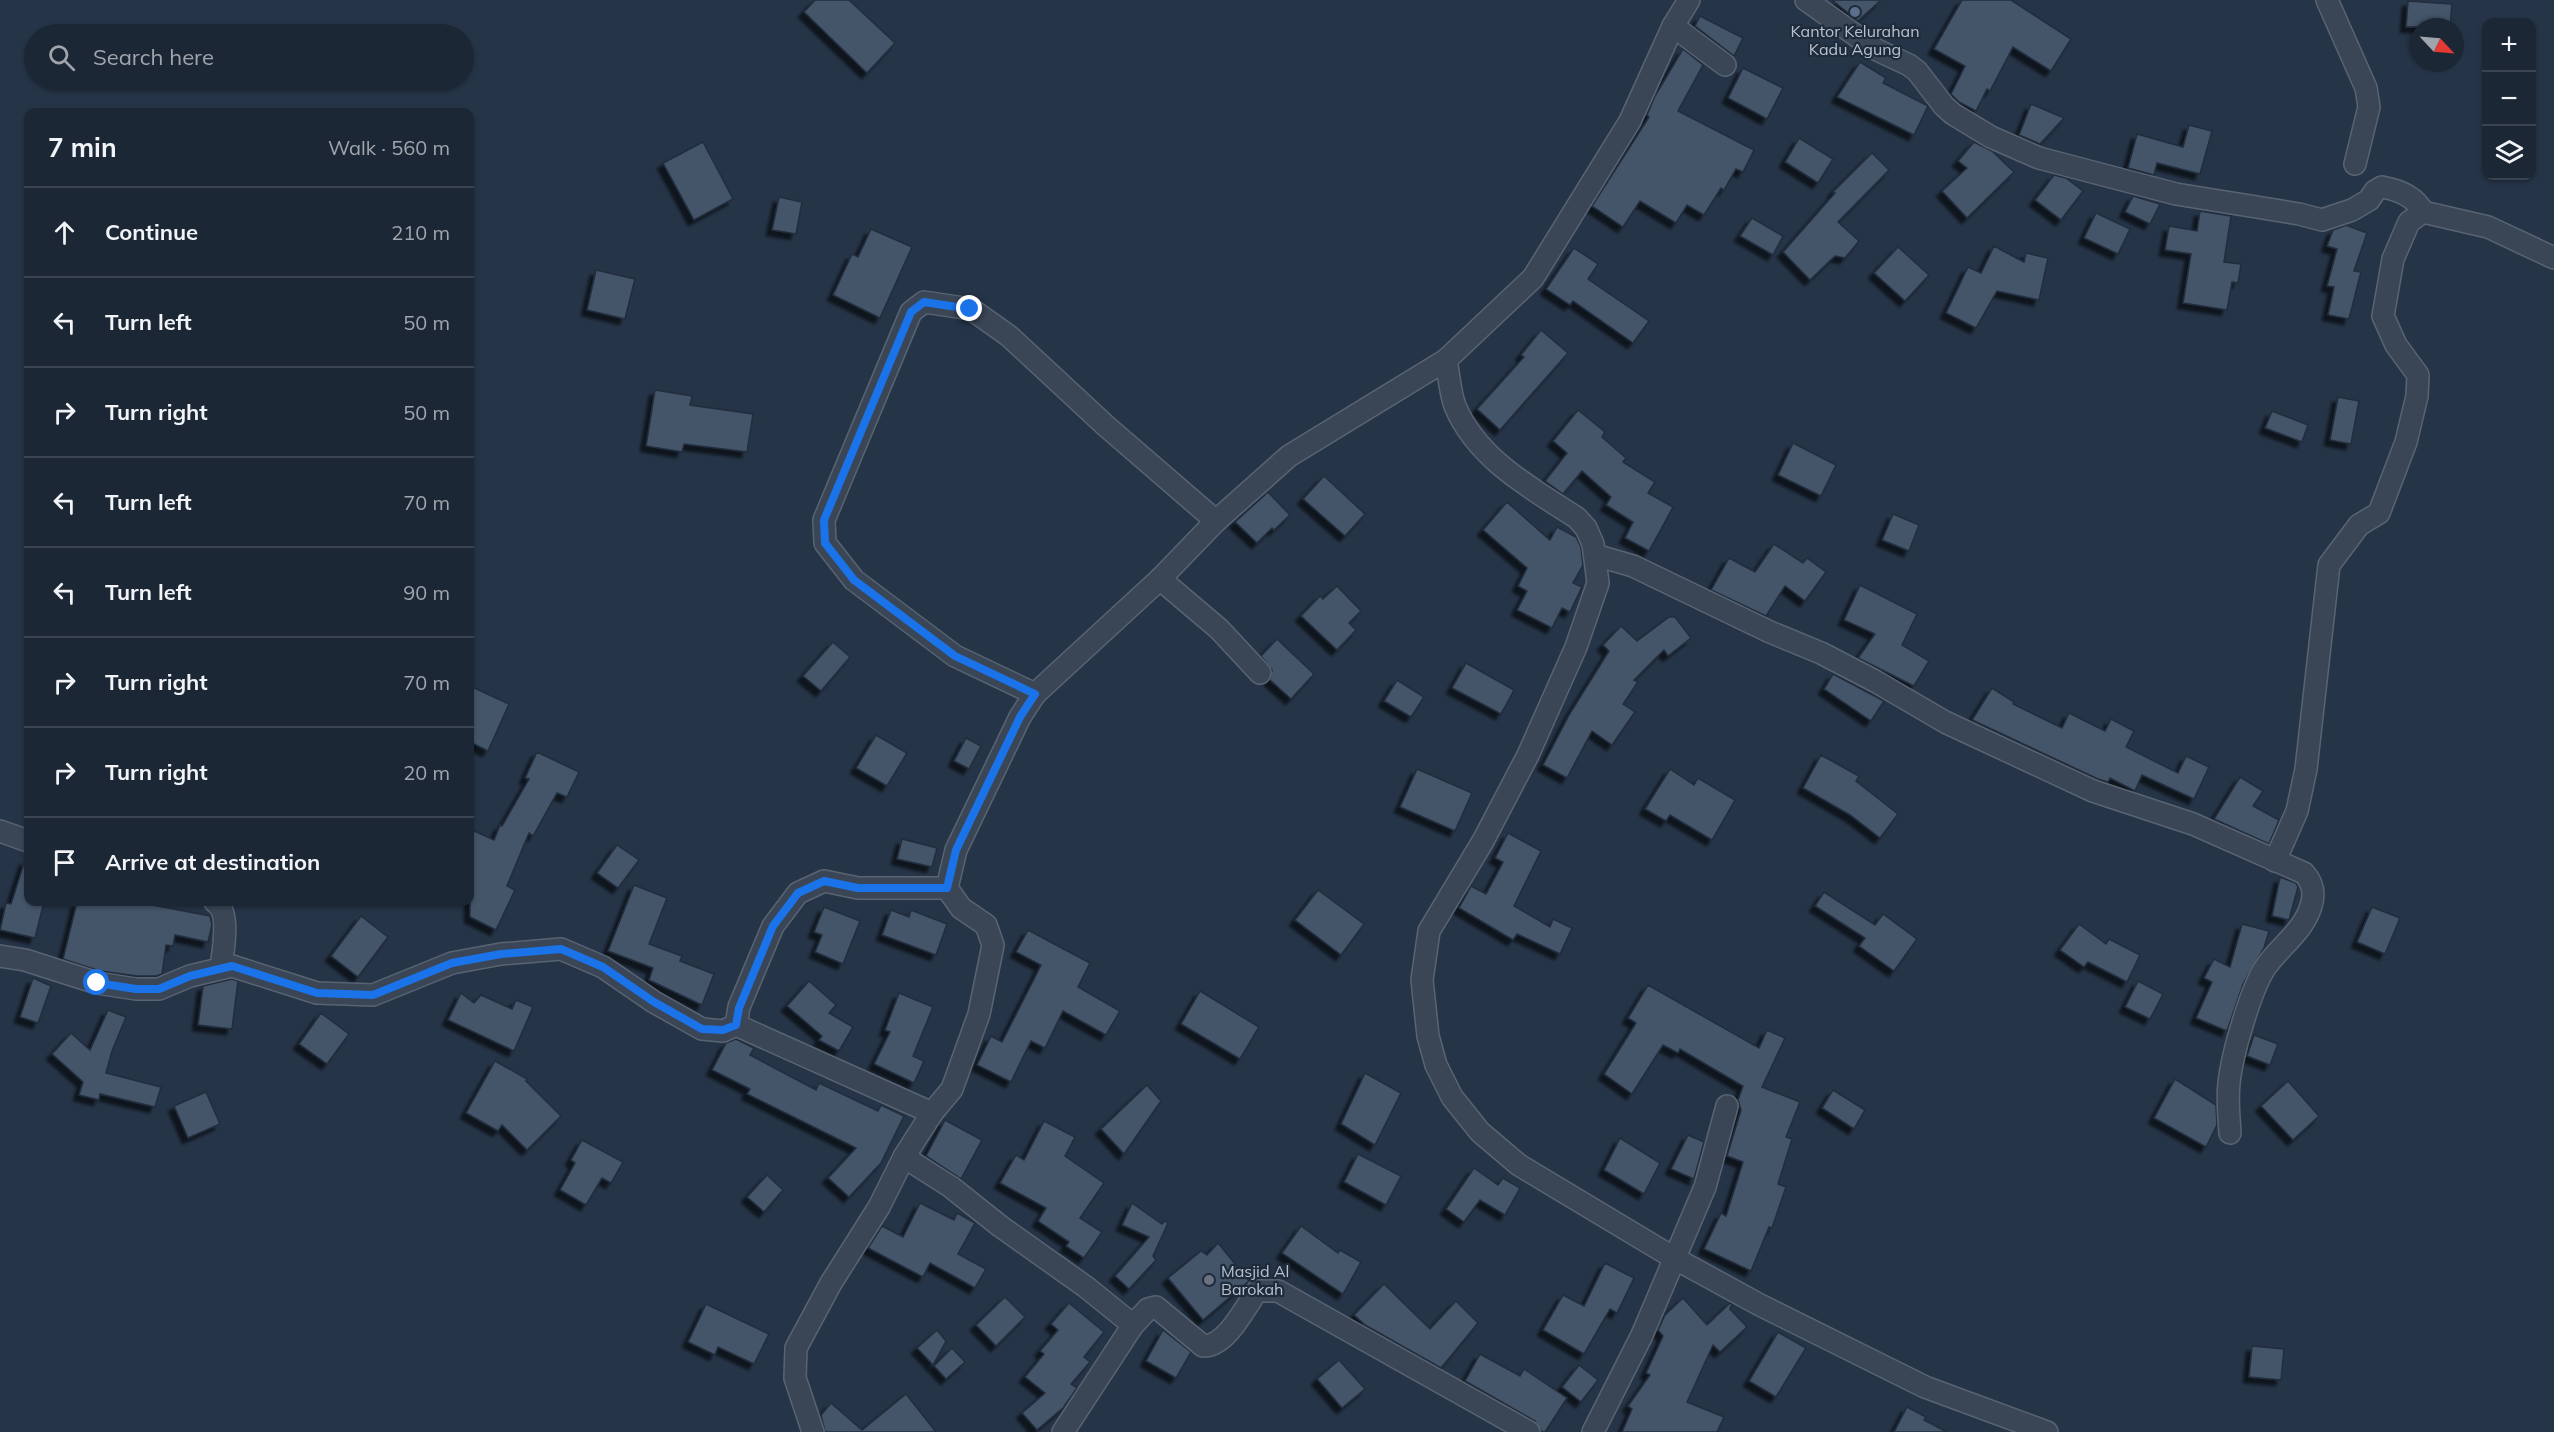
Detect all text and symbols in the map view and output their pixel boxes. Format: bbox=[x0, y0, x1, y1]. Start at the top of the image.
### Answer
marker: Kantor Kelurahan Kadu Agung bbox=[1848, 5, 1862, 19]
north arrow bbox=[2410, 18, 2464, 72]
map controls bbox=[2482, 18, 2536, 180]
button: + bbox=[2482, 18, 2536, 72]
place label: Kantor Kelurahan Kadu Agung bbox=[1790, 21, 1920, 59]
search box bbox=[24, 24, 474, 90]
icon: search bbox=[45, 41, 78, 74]
text: Search here bbox=[93, 43, 214, 71]
button: − bbox=[2482, 72, 2536, 126]
button: layers bbox=[2482, 126, 2536, 180]
text: 7 min bbox=[48, 131, 117, 164]
text: Walk · 560 m bbox=[328, 135, 450, 160]
icon: ahead bbox=[48, 216, 81, 249]
text: Continue bbox=[105, 218, 198, 246]
text: 210 m bbox=[391, 220, 450, 245]
route end bbox=[956, 295, 982, 321]
icon: left bbox=[48, 306, 81, 339]
text: Turn left bbox=[105, 308, 192, 336]
text: 50 m bbox=[403, 310, 450, 335]
icon: right bbox=[48, 396, 81, 429]
text: Turn right bbox=[105, 398, 208, 426]
text: 50 m bbox=[403, 400, 450, 425]
icon: left bbox=[48, 486, 81, 519]
text: Turn left bbox=[105, 488, 192, 516]
text: 70 m bbox=[403, 490, 450, 515]
icon: left bbox=[48, 576, 81, 609]
text: Turn left bbox=[105, 578, 192, 606]
text: 90 m bbox=[403, 580, 450, 605]
icon: right bbox=[48, 666, 81, 699]
text: Turn right bbox=[105, 668, 208, 696]
text: 70 m bbox=[403, 670, 450, 695]
icon: right bbox=[48, 756, 81, 789]
text: Turn right bbox=[105, 758, 208, 786]
text: 20 m bbox=[403, 760, 450, 785]
icon: arrive bbox=[48, 846, 81, 879]
text: Arrive at destination bbox=[105, 848, 320, 876]
route start bbox=[83, 969, 109, 995]
place label: Masjid Al Barokah bbox=[1221, 1261, 1289, 1299]
marker: Masjid Al Barokah bbox=[1202, 1273, 1216, 1287]

